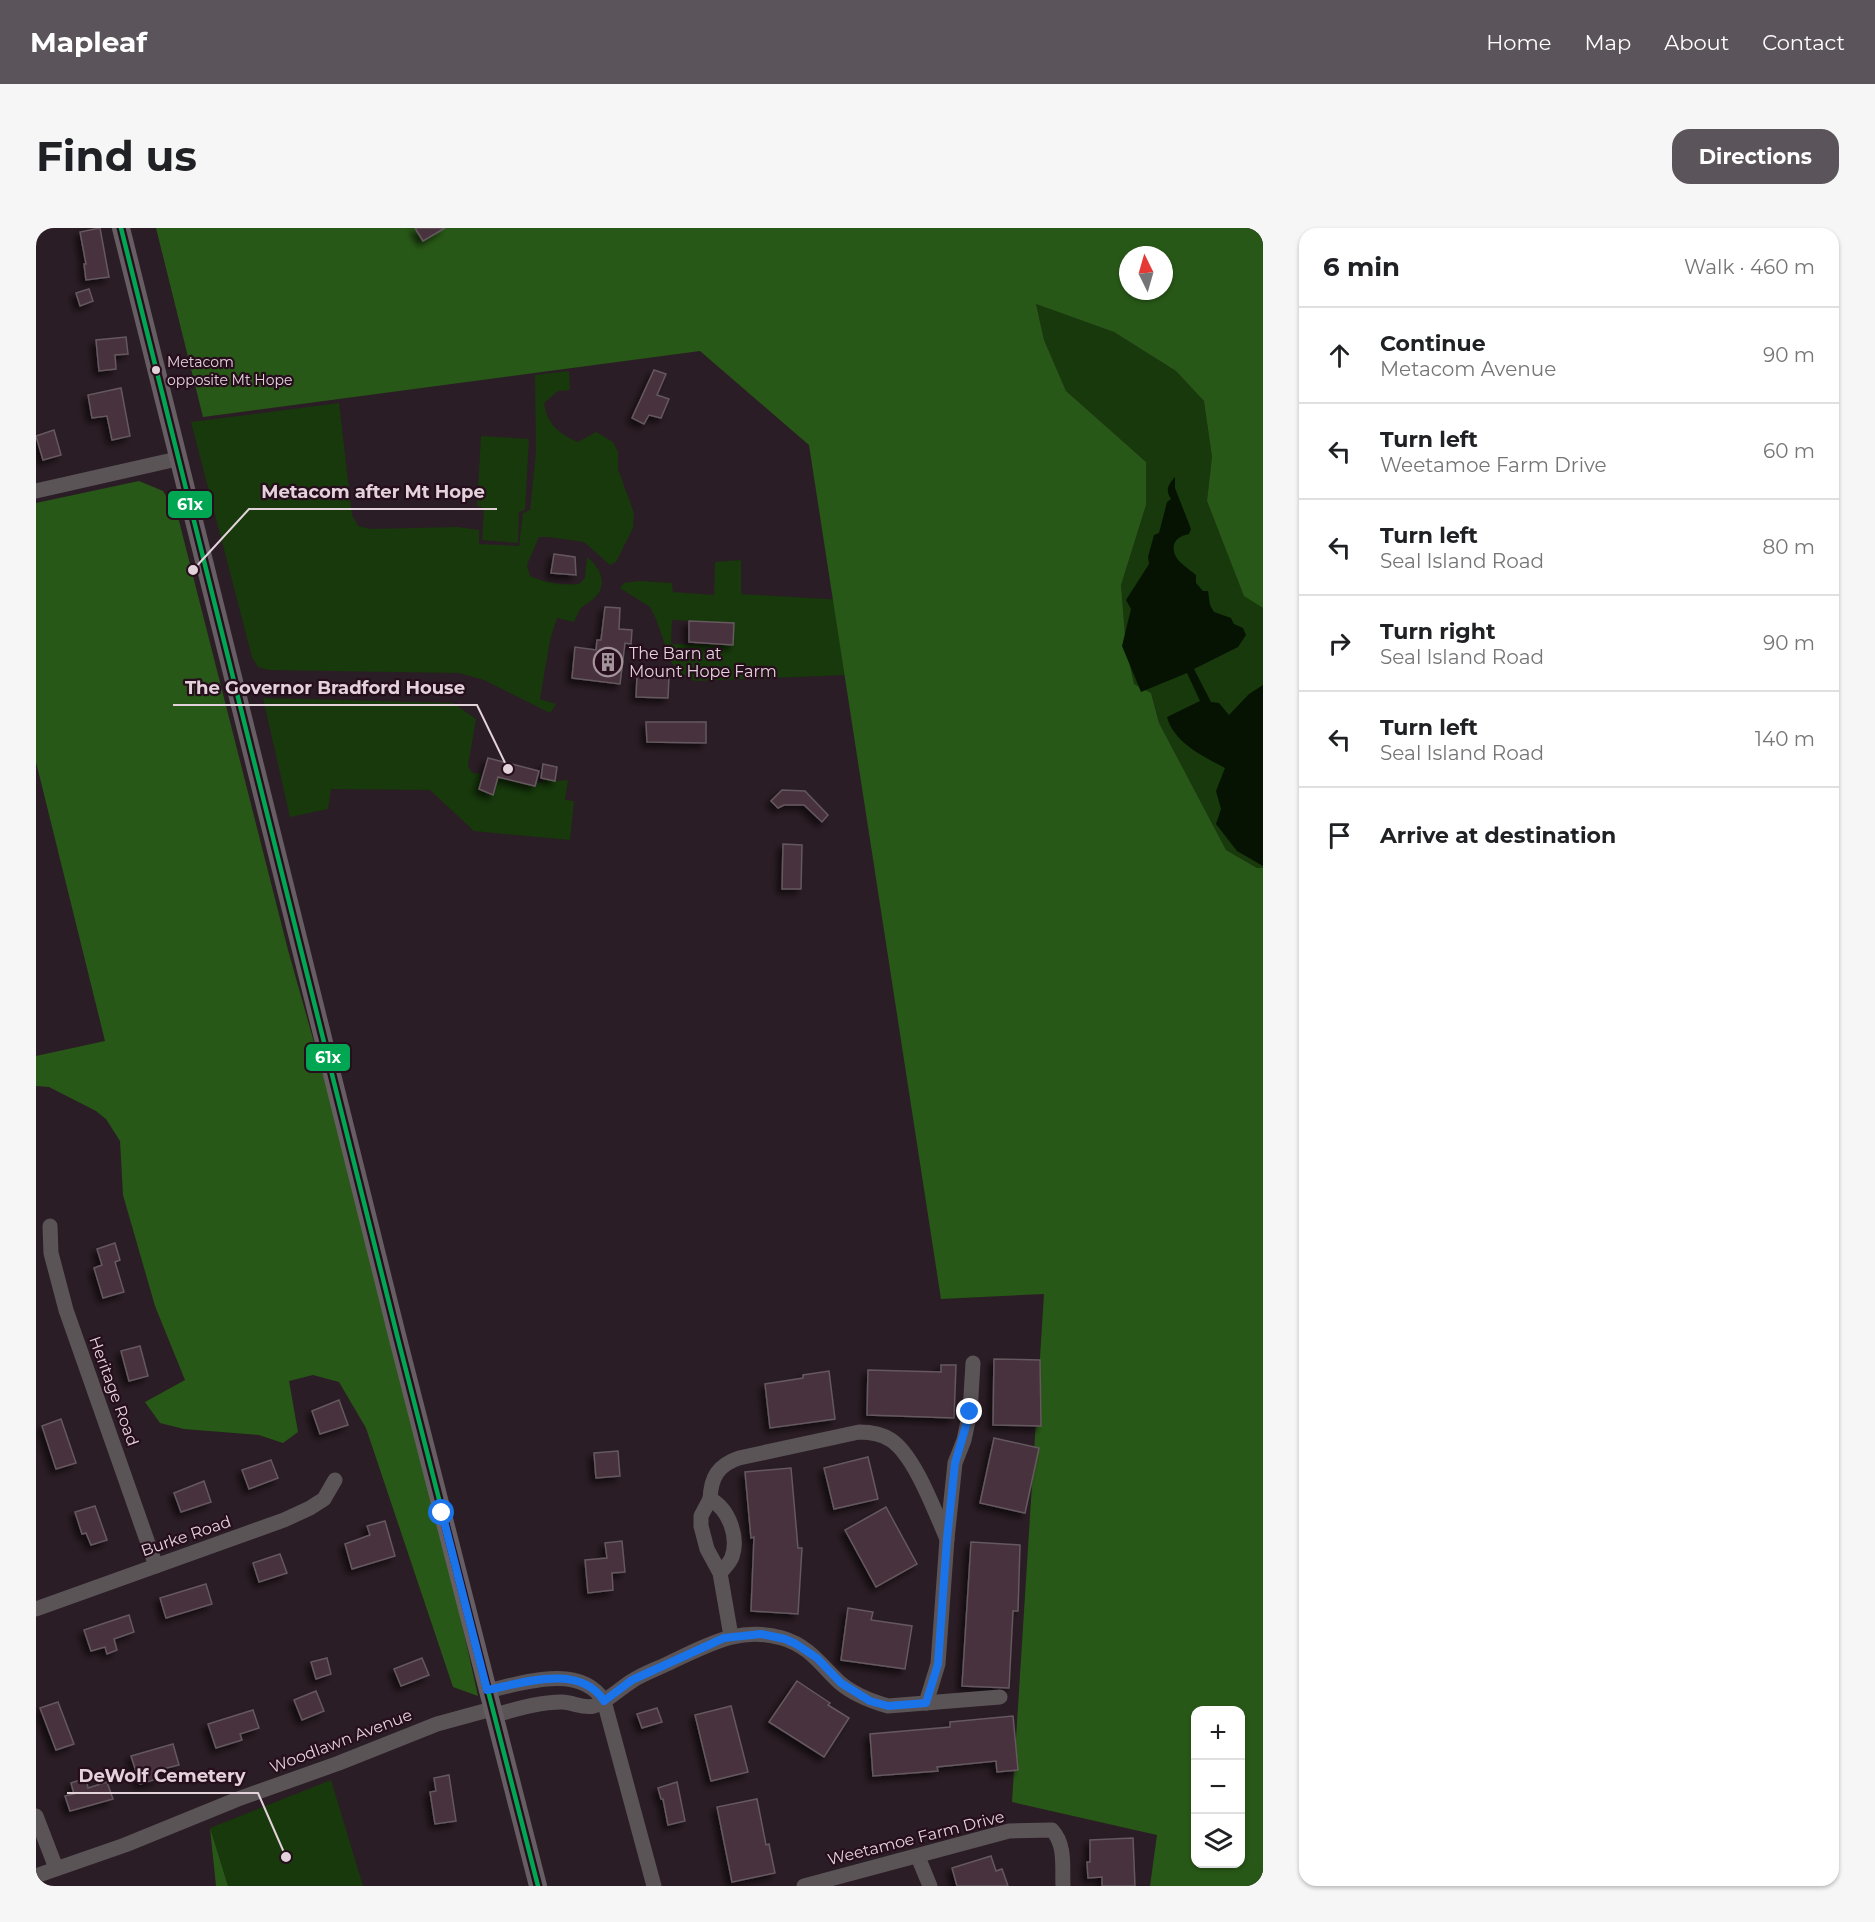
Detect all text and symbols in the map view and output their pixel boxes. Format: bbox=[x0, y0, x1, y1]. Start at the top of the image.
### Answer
text: Mapleaf bbox=[30, 25, 147, 59]
text: Home bbox=[1486, 30, 1551, 55]
text: Map bbox=[1584, 30, 1631, 55]
text: About bbox=[1664, 30, 1729, 55]
text: Contact bbox=[1762, 30, 1845, 55]
button: Directions bbox=[1672, 129, 1839, 184]
text: Find us bbox=[36, 130, 197, 182]
north arrow bbox=[1119, 246, 1173, 300]
text: 6 min bbox=[1323, 251, 1400, 283]
text: Walk · 460 m bbox=[1684, 255, 1815, 279]
text: Continue bbox=[1380, 330, 1486, 357]
icon: ahead bbox=[1323, 339, 1356, 372]
text: 90 m bbox=[1763, 343, 1815, 367]
place label: Metacom opposite Mt Hope bbox=[167, 353, 292, 389]
text: Metacom Avenue bbox=[1380, 357, 1556, 381]
marker: Metacom opposite Mt Hope bbox=[150, 364, 162, 376]
text: Turn left bbox=[1380, 426, 1478, 453]
icon: left bbox=[1323, 435, 1356, 468]
text: 60 m bbox=[1763, 439, 1815, 463]
text: Weetamoe Farm Drive bbox=[1380, 453, 1607, 477]
callout: Metacom after Mt Hope bbox=[249, 473, 497, 509]
text: Metacom after Mt Hope bbox=[261, 481, 485, 503]
line badge: 61x bbox=[167, 490, 213, 519]
text: 61x bbox=[177, 495, 203, 514]
text: Turn left bbox=[1380, 522, 1478, 549]
icon: left bbox=[1323, 531, 1356, 564]
text: 80 m bbox=[1763, 535, 1815, 559]
text: Seal Island Road bbox=[1380, 549, 1544, 573]
text: Turn right bbox=[1380, 618, 1495, 645]
icon: right bbox=[1323, 627, 1356, 660]
text: 90 m bbox=[1763, 631, 1815, 655]
place label: The Barn at Mount Hope Farm bbox=[629, 644, 777, 681]
text: Seal Island Road bbox=[1380, 645, 1544, 669]
building icon: The Barn at Mount Hope Farm bbox=[592, 646, 624, 678]
callout: The Governor Bradford House bbox=[173, 669, 477, 705]
text: The Governor Bradford House bbox=[185, 677, 465, 699]
text: Turn left bbox=[1380, 714, 1478, 741]
icon: left bbox=[1323, 723, 1356, 756]
text: 140 m bbox=[1755, 727, 1815, 751]
text: Seal Island Road bbox=[1380, 741, 1544, 765]
icon: arrive bbox=[1323, 819, 1356, 852]
text: Arrive at destination bbox=[1380, 822, 1616, 849]
line badge: 61x bbox=[305, 1043, 351, 1072]
text: 61x bbox=[315, 1048, 341, 1067]
street label: Heritage Road bbox=[85, 1334, 143, 1448]
route end bbox=[956, 1398, 982, 1424]
route start bbox=[428, 1499, 454, 1525]
street label: Burke Road bbox=[138, 1512, 234, 1560]
street label: Woodlawn Avenue bbox=[267, 1705, 415, 1777]
map controls bbox=[1191, 1706, 1245, 1868]
button: + bbox=[1191, 1706, 1245, 1760]
callout: DeWolf Cemetery bbox=[67, 1757, 258, 1793]
button: − bbox=[1191, 1760, 1245, 1814]
text: DeWolf Cemetery bbox=[79, 1765, 246, 1787]
street label: Weetamoe Farm Drive bbox=[826, 1807, 1006, 1869]
button: layers bbox=[1191, 1814, 1245, 1868]

